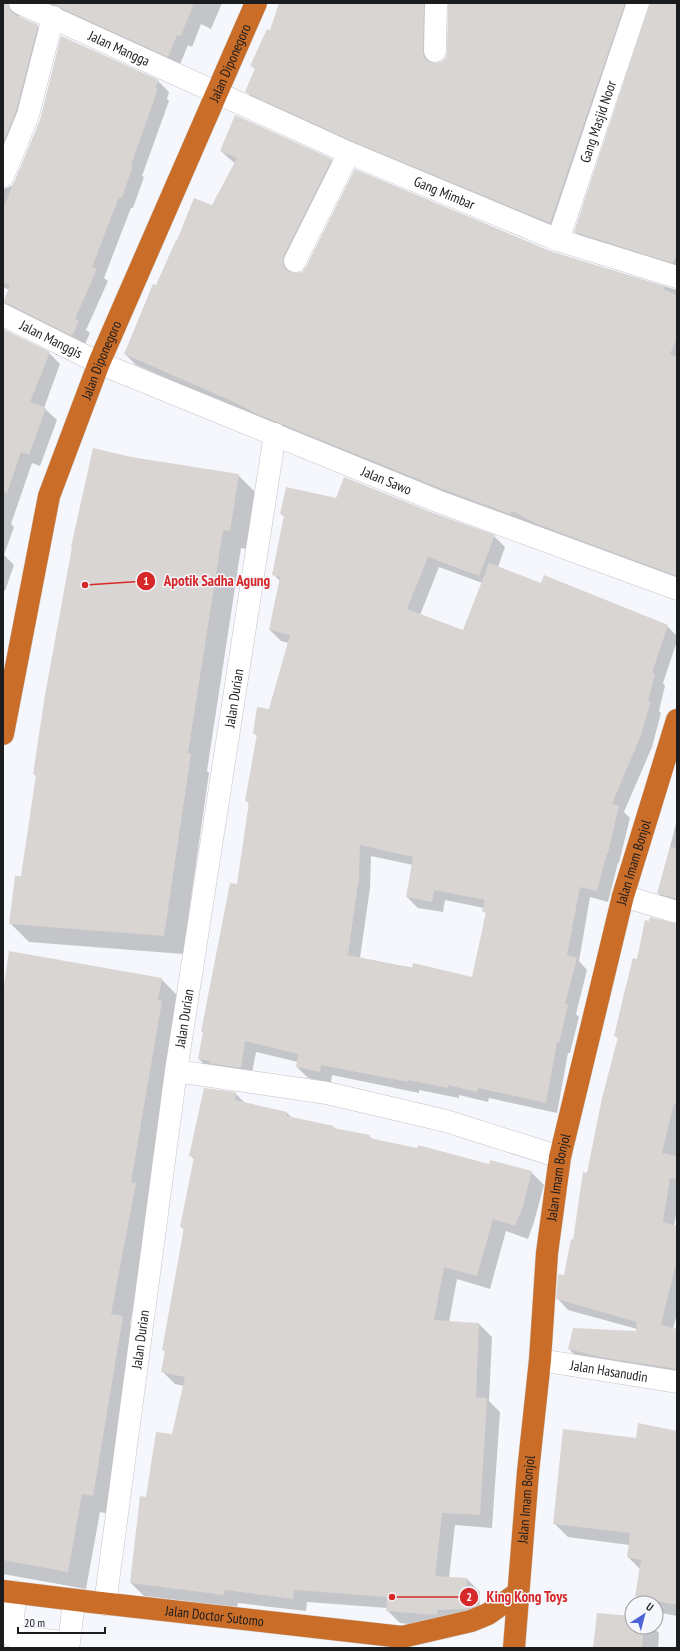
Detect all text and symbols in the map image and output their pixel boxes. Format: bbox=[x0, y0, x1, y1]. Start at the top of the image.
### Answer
street label: Jalan Diponegoro bbox=[205, 21, 255, 106]
street label: Jalan Mangga bbox=[85, 26, 153, 70]
street label: Gang Masjid Noor bbox=[576, 78, 620, 165]
street label: Gang Mimbar bbox=[411, 172, 478, 213]
street label: Jalan Manggis bbox=[16, 316, 86, 362]
street label: Jalan Diponegoro bbox=[77, 318, 125, 403]
street label: Jalan Sawo bbox=[358, 462, 414, 499]
callout: Apotik Sadha Agung bbox=[136, 567, 279, 594]
text: Apotik Sadha Agung bbox=[163, 571, 271, 590]
text: 1 bbox=[143, 573, 149, 588]
street label: Jalan Durian bbox=[220, 668, 247, 730]
street label: Jalan Imam Bonjol bbox=[612, 817, 655, 908]
street label: Jalan Durian bbox=[171, 988, 198, 1050]
street label: Jalan Imam Bonjol bbox=[542, 1131, 575, 1223]
street label: Jalan Durian bbox=[127, 1309, 153, 1371]
street label: Jalan Hasanudin bbox=[568, 1356, 649, 1386]
street label: Jalan Imam Bonjol bbox=[513, 1454, 539, 1545]
callout: King Kong Toys bbox=[459, 1584, 576, 1611]
text: King Kong Toys bbox=[487, 1587, 567, 1606]
text: 2 bbox=[466, 1589, 472, 1604]
north arrow bbox=[624, 1595, 664, 1635]
text: U bbox=[643, 1600, 657, 1614]
street label: Jalan Doctor Sutomo bbox=[163, 1601, 265, 1630]
scale bar bbox=[18, 1609, 105, 1635]
text: 20 m bbox=[24, 1615, 45, 1630]

